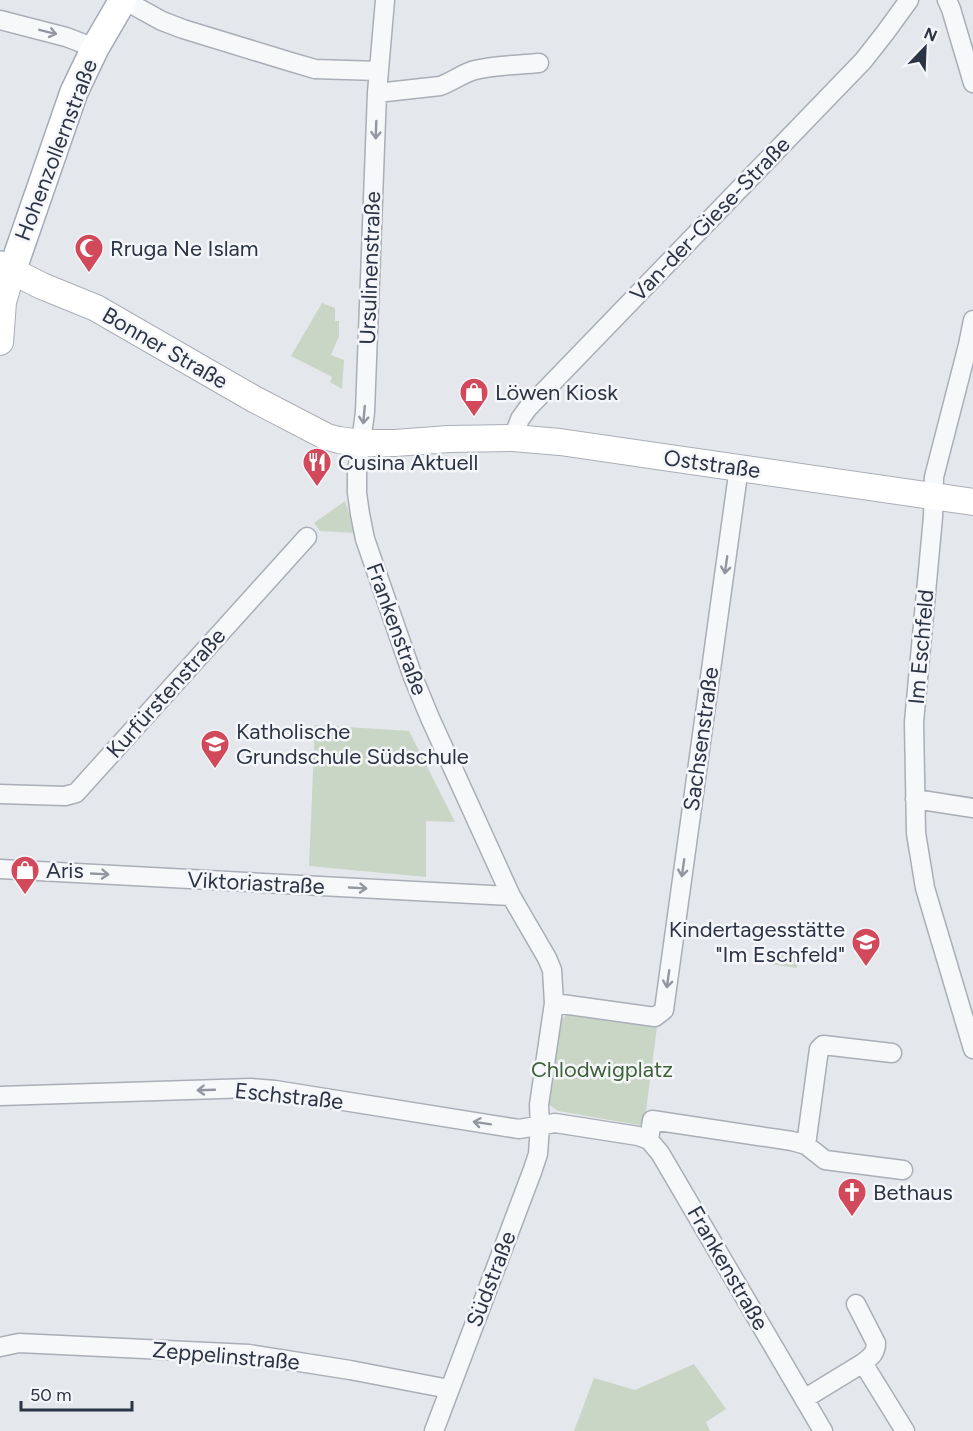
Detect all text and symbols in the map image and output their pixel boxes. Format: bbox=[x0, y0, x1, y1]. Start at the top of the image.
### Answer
north arrow bbox=[895, 18, 955, 78]
text: N bbox=[921, 23, 940, 46]
one-way arrow bbox=[38, 27, 57, 38]
street label: Hohenzollernstraße bbox=[9, 55, 103, 245]
one-way arrow bbox=[370, 119, 381, 139]
street label: Van-der-Giese-Straße bbox=[624, 131, 796, 307]
street label: Ursulinenstraße bbox=[354, 191, 386, 345]
mosque icon: Rruga Ne Islam bbox=[73, 232, 105, 274]
place label: Rruga Ne Islam bbox=[110, 235, 259, 262]
street label: Bonner Straße bbox=[97, 301, 233, 395]
shop icon: Löwen Kiosk bbox=[458, 376, 490, 418]
place label: Löwen Kiosk bbox=[495, 379, 618, 406]
one-way arrow bbox=[359, 404, 370, 424]
street label: Oststraße bbox=[662, 444, 762, 484]
restaurant icon: Cusina Aktuell bbox=[301, 446, 333, 488]
place label: Cusina Aktuell bbox=[338, 449, 478, 476]
one-way arrow bbox=[720, 554, 731, 574]
street label: Frankenstraße bbox=[361, 559, 433, 699]
street label: Im Eschfeld bbox=[903, 588, 939, 706]
street label: Kurfürstenstraße bbox=[101, 623, 231, 763]
street label: Sachsenstraße bbox=[678, 665, 724, 813]
place label: Katholische Grundschule Südschule bbox=[236, 718, 469, 770]
school or university icon: Katholische Grundschule Südschule bbox=[199, 728, 231, 770]
shop icon: Aris bbox=[9, 854, 41, 896]
place label: Aris bbox=[46, 857, 84, 884]
one-way arrow bbox=[678, 858, 689, 878]
street label: Viktoriastraße bbox=[187, 866, 325, 900]
one-way arrow bbox=[90, 869, 110, 880]
one-way arrow bbox=[347, 883, 367, 894]
place label: Kindertagesstätte "Im Eschfeld" bbox=[669, 916, 845, 968]
school or university icon: Kindertagesstätte "Im Eschfeld" bbox=[850, 926, 882, 968]
one-way arrow bbox=[662, 969, 673, 989]
park label: Chlodwigplatz bbox=[531, 1056, 673, 1083]
street label: Eschstraße bbox=[233, 1077, 345, 1115]
one-way arrow bbox=[197, 1084, 217, 1095]
one-way arrow bbox=[473, 1118, 493, 1129]
church icon: Bethaus bbox=[836, 1176, 868, 1218]
place label: Bethaus bbox=[873, 1179, 953, 1206]
street label: Frankenstraße bbox=[682, 1201, 774, 1335]
street label: Südstraße bbox=[460, 1227, 522, 1331]
street label: Zeppelinstraße bbox=[151, 1336, 301, 1376]
scale bar bbox=[21, 1374, 132, 1412]
text: 50 m bbox=[30, 1384, 72, 1406]

